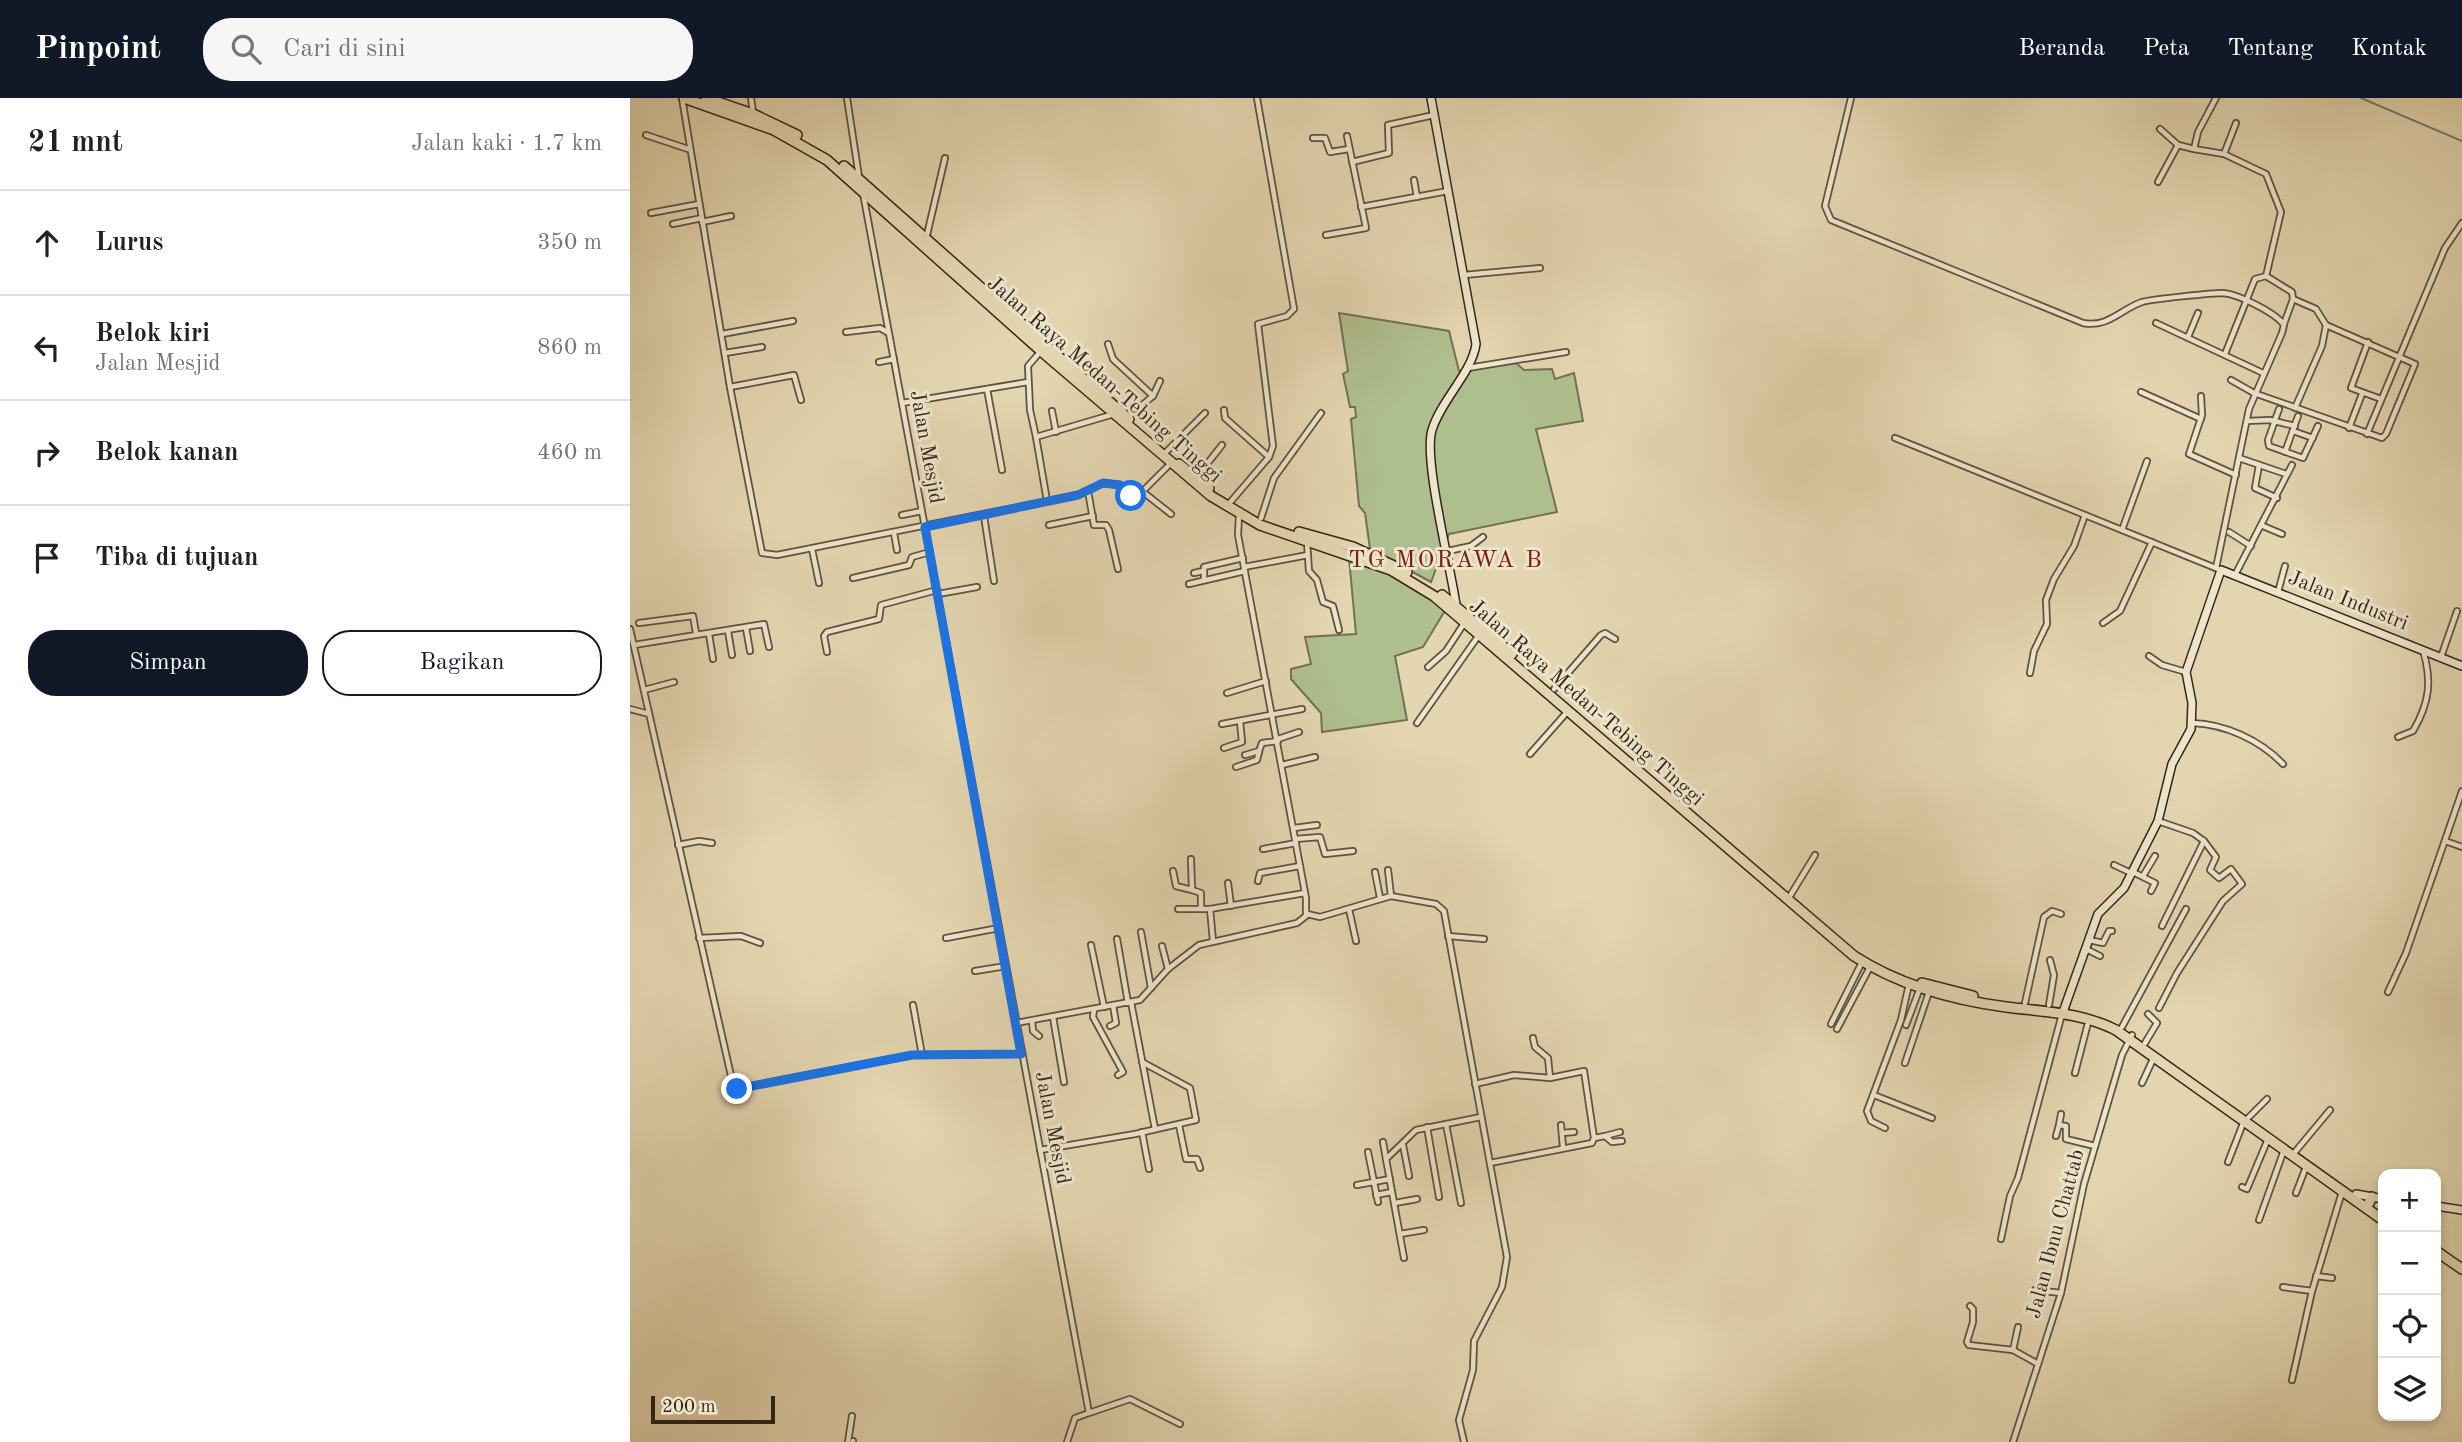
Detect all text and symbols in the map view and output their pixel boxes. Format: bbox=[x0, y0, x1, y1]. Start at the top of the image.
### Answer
search box bbox=[203, 18, 693, 81]
icon: search bbox=[227, 30, 265, 68]
text: Pinpoint bbox=[35, 33, 161, 66]
text: Cari di sini bbox=[283, 36, 405, 62]
text: Beranda bbox=[2019, 37, 2105, 61]
text: Peta bbox=[2143, 37, 2190, 61]
text: Tentang bbox=[2228, 37, 2313, 61]
text: Kontak bbox=[2351, 37, 2427, 61]
text: 21 mnt bbox=[28, 128, 123, 158]
text: Jalan kaki · 1.7 km bbox=[411, 132, 602, 155]
icon: ahead bbox=[28, 224, 66, 262]
text: Lurus bbox=[95, 230, 163, 256]
text: 350 m bbox=[537, 231, 602, 254]
street label: Jalan Raya Medan-Tebing Tinggi bbox=[983, 273, 1225, 487]
text: Belok kiri bbox=[95, 321, 210, 347]
icon: left bbox=[28, 329, 66, 367]
text: 860 m bbox=[537, 336, 602, 359]
text: Jalan Mesjid bbox=[95, 352, 221, 375]
street label: Jalan Mesjid bbox=[906, 389, 946, 505]
icon: right bbox=[28, 434, 66, 472]
text: Belok kanan bbox=[95, 440, 239, 466]
text: 460 m bbox=[537, 441, 602, 464]
route start bbox=[1115, 480, 1146, 511]
icon: arrive bbox=[28, 539, 66, 577]
text: Tiba di tujuan bbox=[95, 545, 259, 571]
district label: TG MORAWA B bbox=[1348, 549, 1544, 573]
street label: Jalan Industri bbox=[2285, 567, 2411, 635]
street label: Jalan Raya Medan-Tebing Tinggi bbox=[1465, 596, 1707, 810]
button: Simpan bbox=[28, 630, 308, 696]
button: Bagikan bbox=[322, 630, 602, 696]
street label: Jalan Mesjid bbox=[1031, 1070, 1073, 1186]
route end bbox=[721, 1073, 752, 1104]
street label: Jalan Ibnu Chattab bbox=[2023, 1147, 2089, 1321]
map controls bbox=[2378, 1169, 2441, 1421]
button: + bbox=[2378, 1169, 2441, 1232]
button: − bbox=[2378, 1232, 2441, 1295]
button: locate bbox=[2378, 1295, 2441, 1358]
button: layers bbox=[2378, 1358, 2441, 1421]
scale bar bbox=[651, 1393, 775, 1425]
text: 200 m bbox=[662, 1398, 715, 1417]

